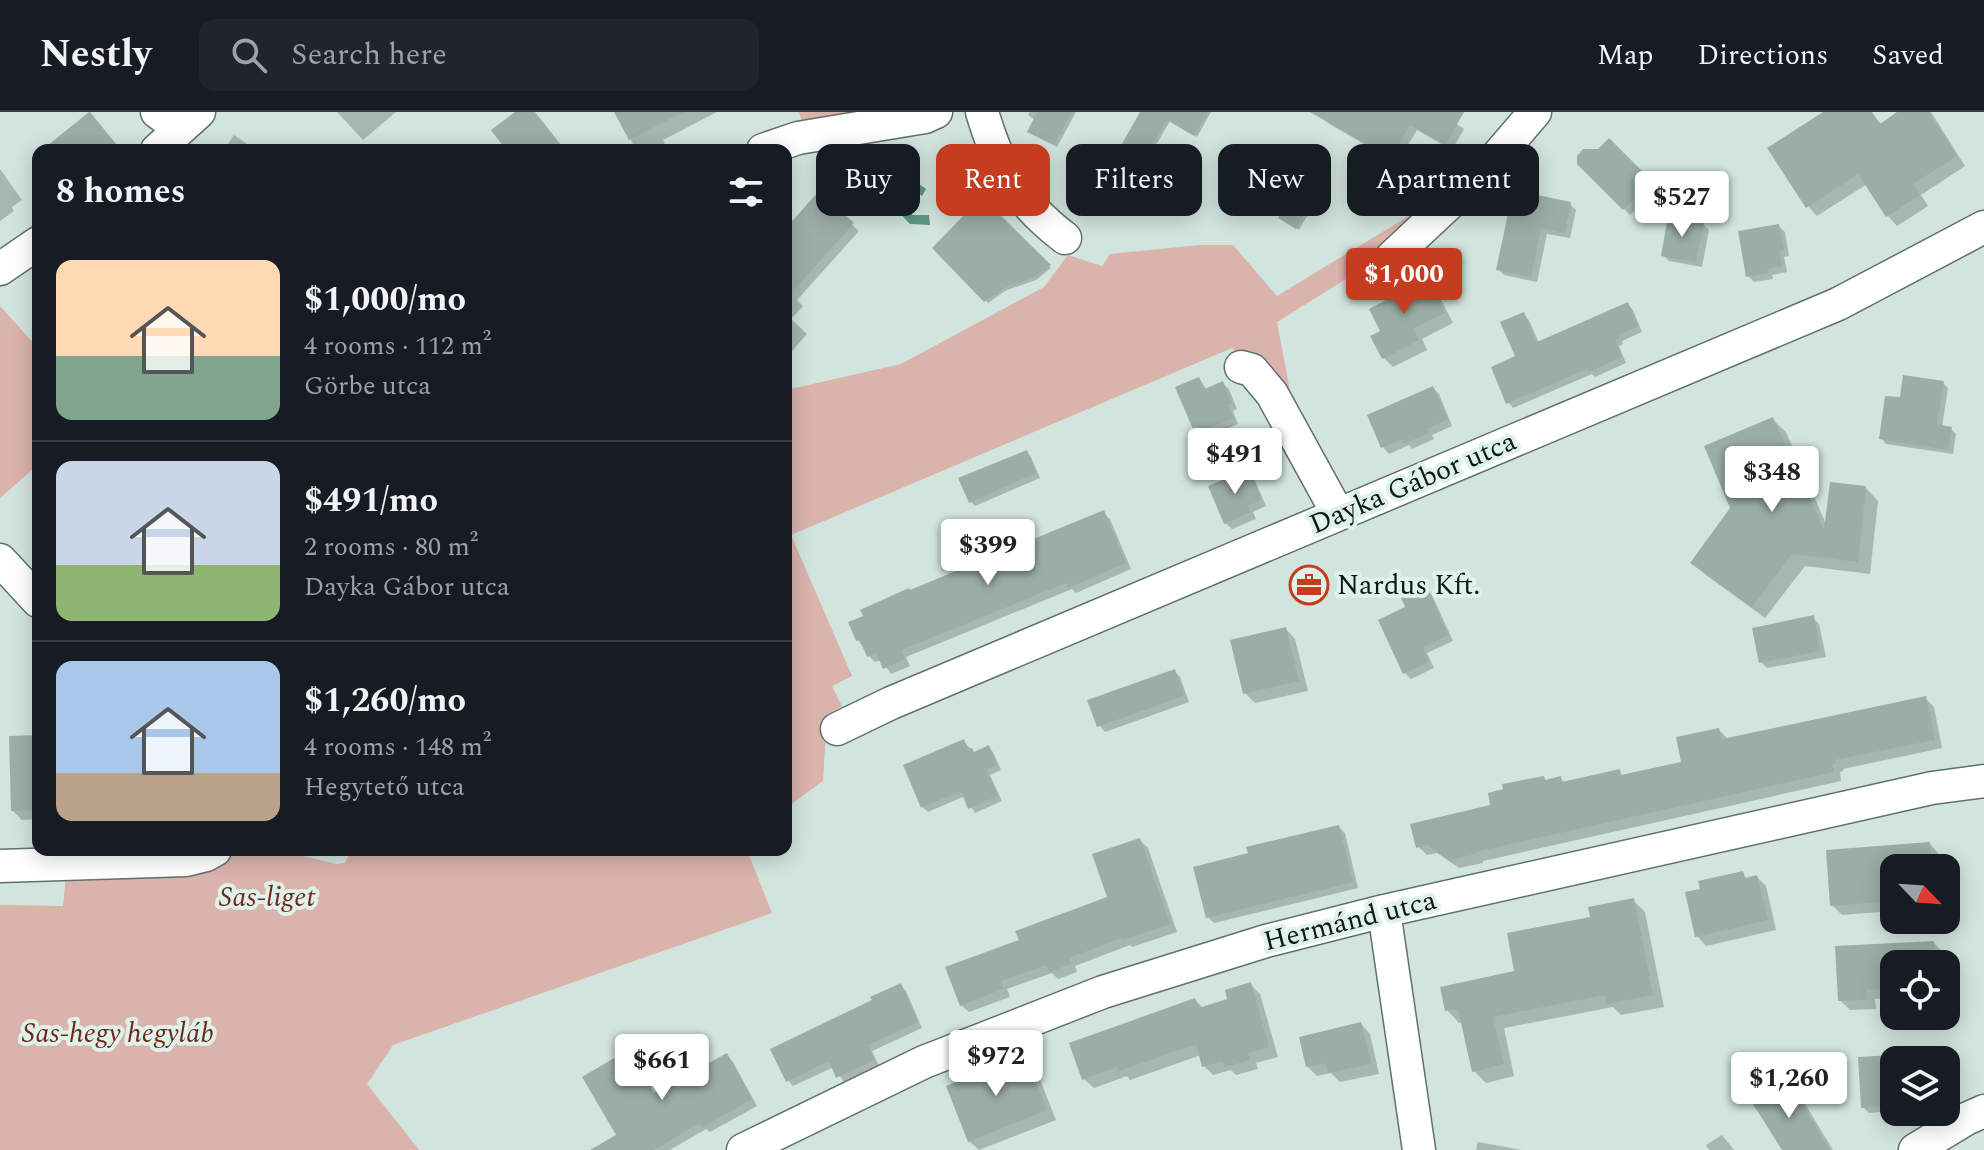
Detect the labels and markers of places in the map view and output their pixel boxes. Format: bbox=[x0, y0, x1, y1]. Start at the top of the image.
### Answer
pin: $527 bbox=[1635, 171, 1729, 239]
pin: $1,000 bbox=[1339, 248, 1469, 316]
pin: $491 bbox=[1188, 428, 1282, 496]
pin: $348 bbox=[1725, 446, 1819, 514]
pin: $399 bbox=[941, 519, 1035, 587]
office icon: Nardus Kft. bbox=[1288, 564, 1330, 606]
place label: Nardus Kft. bbox=[1337, 564, 1480, 607]
pin: $972 bbox=[949, 1030, 1043, 1098]
pin: $661 bbox=[615, 1034, 709, 1102]
pin: $1,260 bbox=[1724, 1052, 1854, 1120]

